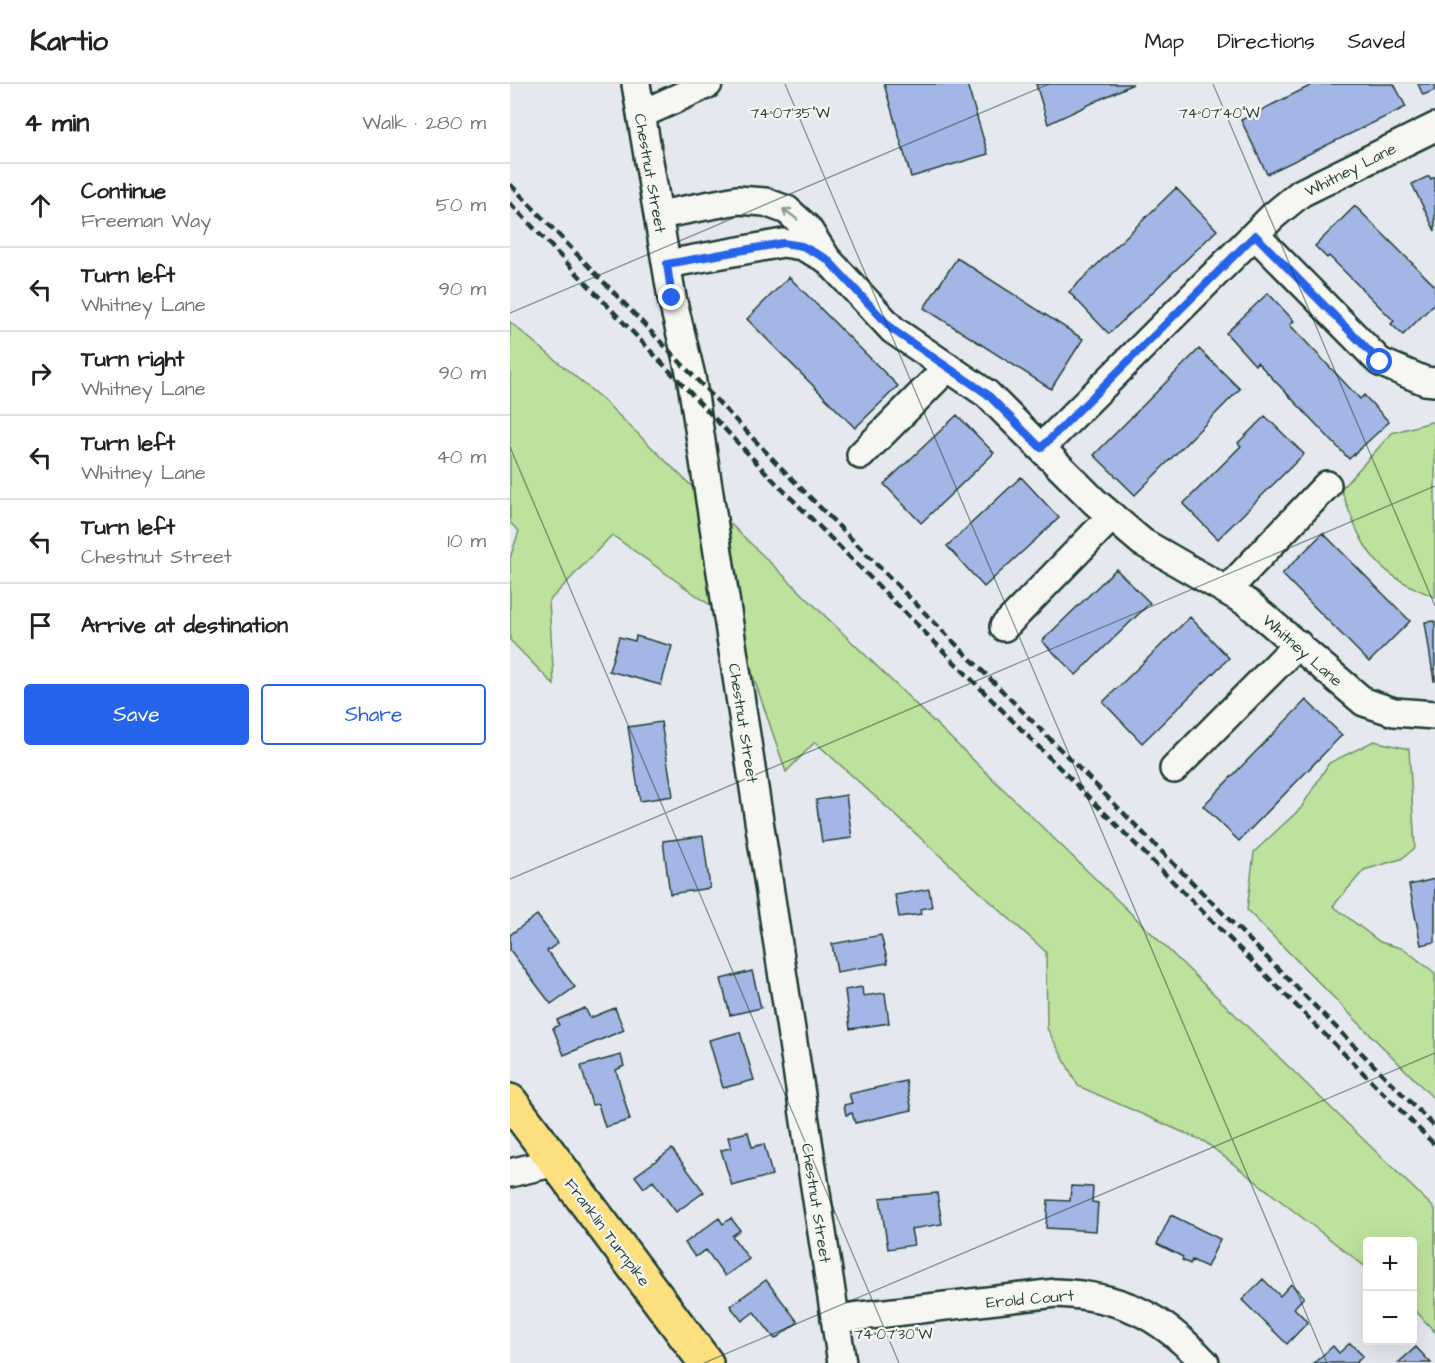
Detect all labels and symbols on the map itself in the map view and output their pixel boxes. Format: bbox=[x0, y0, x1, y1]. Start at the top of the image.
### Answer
text: 74°07'35"W bbox=[750, 103, 830, 124]
text: 74°07'40"W bbox=[1178, 103, 1260, 124]
street label: Chestnut Street bbox=[629, 112, 671, 235]
street label: Whitney Lane bbox=[1301, 137, 1401, 203]
one-way arrow bbox=[783, 208, 799, 220]
route end bbox=[658, 284, 684, 310]
route start bbox=[1366, 348, 1392, 374]
street label: Whitney Lane bbox=[1257, 610, 1347, 693]
street label: Chestnut Street bbox=[723, 662, 763, 785]
street label: Chestnut Street bbox=[796, 1142, 836, 1265]
street label: Franklin Turnpike bbox=[559, 1174, 655, 1291]
street label: Erold Court bbox=[985, 1284, 1075, 1314]
text: 74°07'30"W bbox=[854, 1324, 932, 1345]

